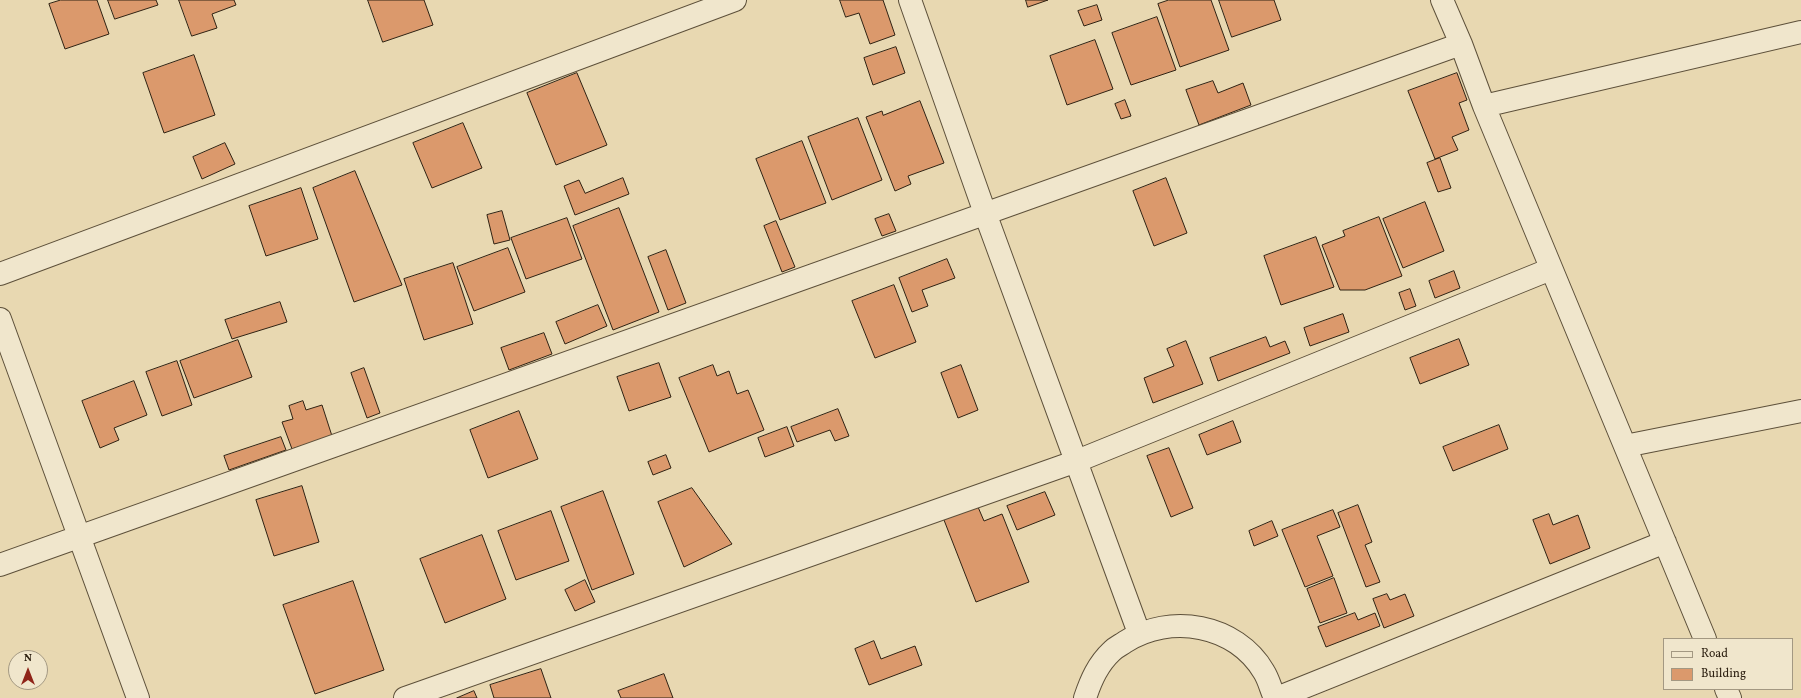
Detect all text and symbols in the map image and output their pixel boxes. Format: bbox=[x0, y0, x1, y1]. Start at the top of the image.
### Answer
legend bbox=[1663, 638, 1793, 690]
text: Road bbox=[1701, 646, 1728, 662]
north arrow bbox=[8, 650, 48, 690]
text: N bbox=[24, 651, 32, 666]
text: Building bbox=[1701, 666, 1746, 682]

